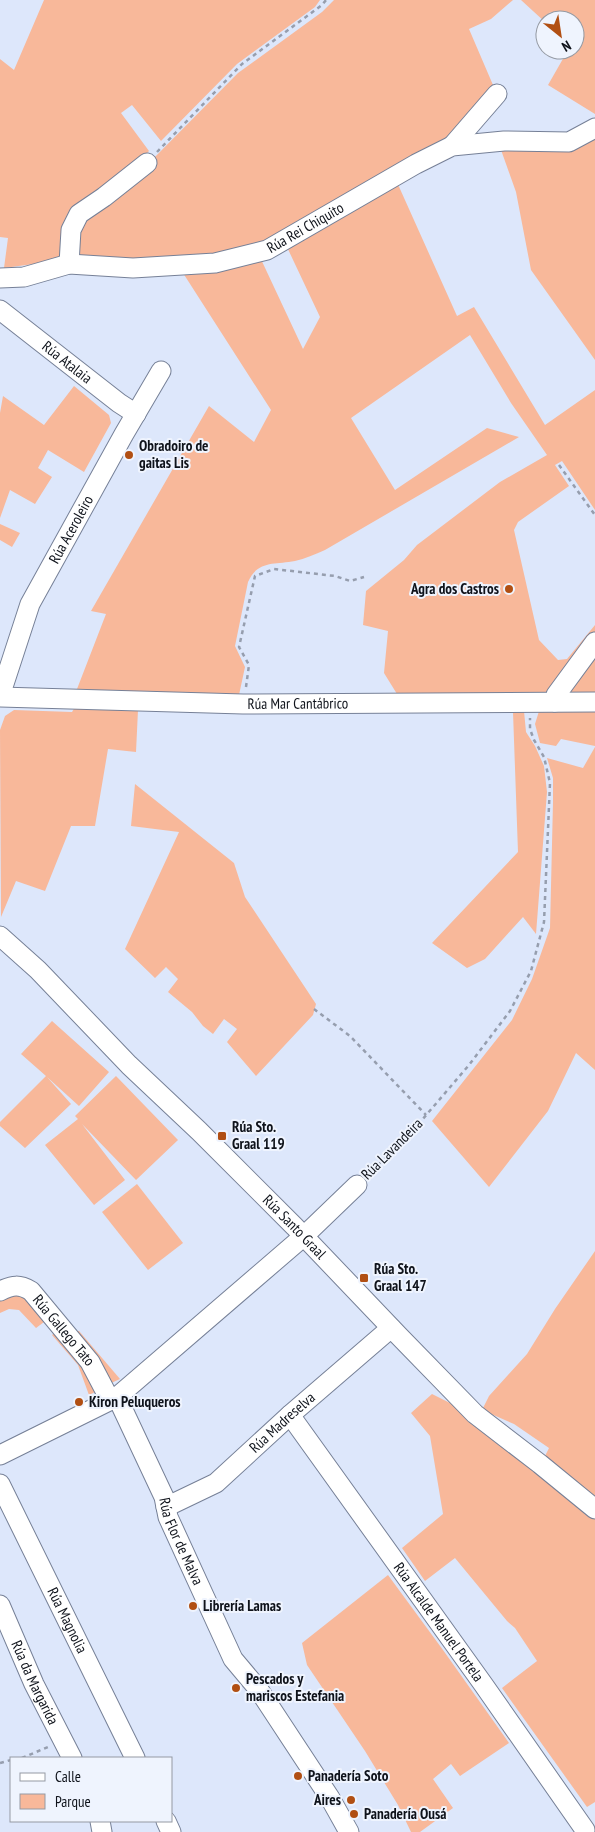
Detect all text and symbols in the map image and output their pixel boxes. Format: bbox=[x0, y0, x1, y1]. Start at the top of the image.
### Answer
north arrow bbox=[535, 10, 585, 60]
text: N bbox=[559, 37, 574, 56]
street label: Rúa Rei Chiquito bbox=[263, 198, 347, 257]
street label: Rúa Atalaia bbox=[38, 336, 96, 387]
place label: Obradoiro de gaitas Lis bbox=[139, 436, 209, 472]
marker: Obradoiro de gaitas Lis bbox=[123, 449, 135, 461]
street label: Rúa Aceroleiro bbox=[44, 492, 97, 567]
place label: Agra dos Castros bbox=[410, 579, 499, 598]
marker: Agra dos Castros bbox=[503, 583, 515, 595]
street label: Rúa Mar Cantábrico bbox=[247, 693, 348, 713]
street label: Rúa Lavandeira bbox=[357, 1114, 426, 1183]
place label: Rúa Sto. Graal 119 bbox=[232, 1117, 285, 1153]
marker: Rúa Sto. Graal 119 bbox=[216, 1130, 228, 1142]
street label: Rúa Santo Graal bbox=[259, 1190, 331, 1263]
place label: Rúa Sto. Graal 147 bbox=[374, 1259, 427, 1295]
marker: Rúa Sto. Graal 147 bbox=[358, 1272, 370, 1284]
street label: Rúa Gallego Tato bbox=[29, 1291, 99, 1370]
street label: Rúa Madreselva bbox=[245, 1388, 319, 1457]
place label: Kiron Peluqueros bbox=[89, 1392, 181, 1411]
marker: Kiron Peluqueros bbox=[73, 1396, 85, 1408]
street label: Rúa Flor de Malva bbox=[155, 1496, 208, 1588]
street label: Rúa Alcalde Manuel Portela bbox=[390, 1558, 488, 1685]
street label: Rúa Magnolia bbox=[43, 1584, 92, 1656]
place label: Librería Lamas bbox=[203, 1596, 281, 1615]
marker: Librería Lamas bbox=[187, 1600, 199, 1612]
street label: Rúa da Margarida bbox=[7, 1637, 63, 1728]
place label: Pescados y mariscos Estefania bbox=[246, 1669, 344, 1705]
marker: Pescados y mariscos Estefania bbox=[230, 1682, 242, 1694]
legend bbox=[10, 1757, 172, 1822]
place label: Panadería Soto bbox=[308, 1766, 389, 1785]
text: Calle bbox=[55, 1767, 81, 1786]
marker: Panadería Soto bbox=[292, 1770, 304, 1782]
place label: Aires bbox=[313, 1790, 341, 1809]
text: Parque bbox=[55, 1792, 91, 1811]
marker: Aires bbox=[345, 1794, 357, 1806]
place label: Panadería Ousá bbox=[364, 1804, 446, 1823]
marker: Panadería Ousá bbox=[348, 1808, 360, 1820]

